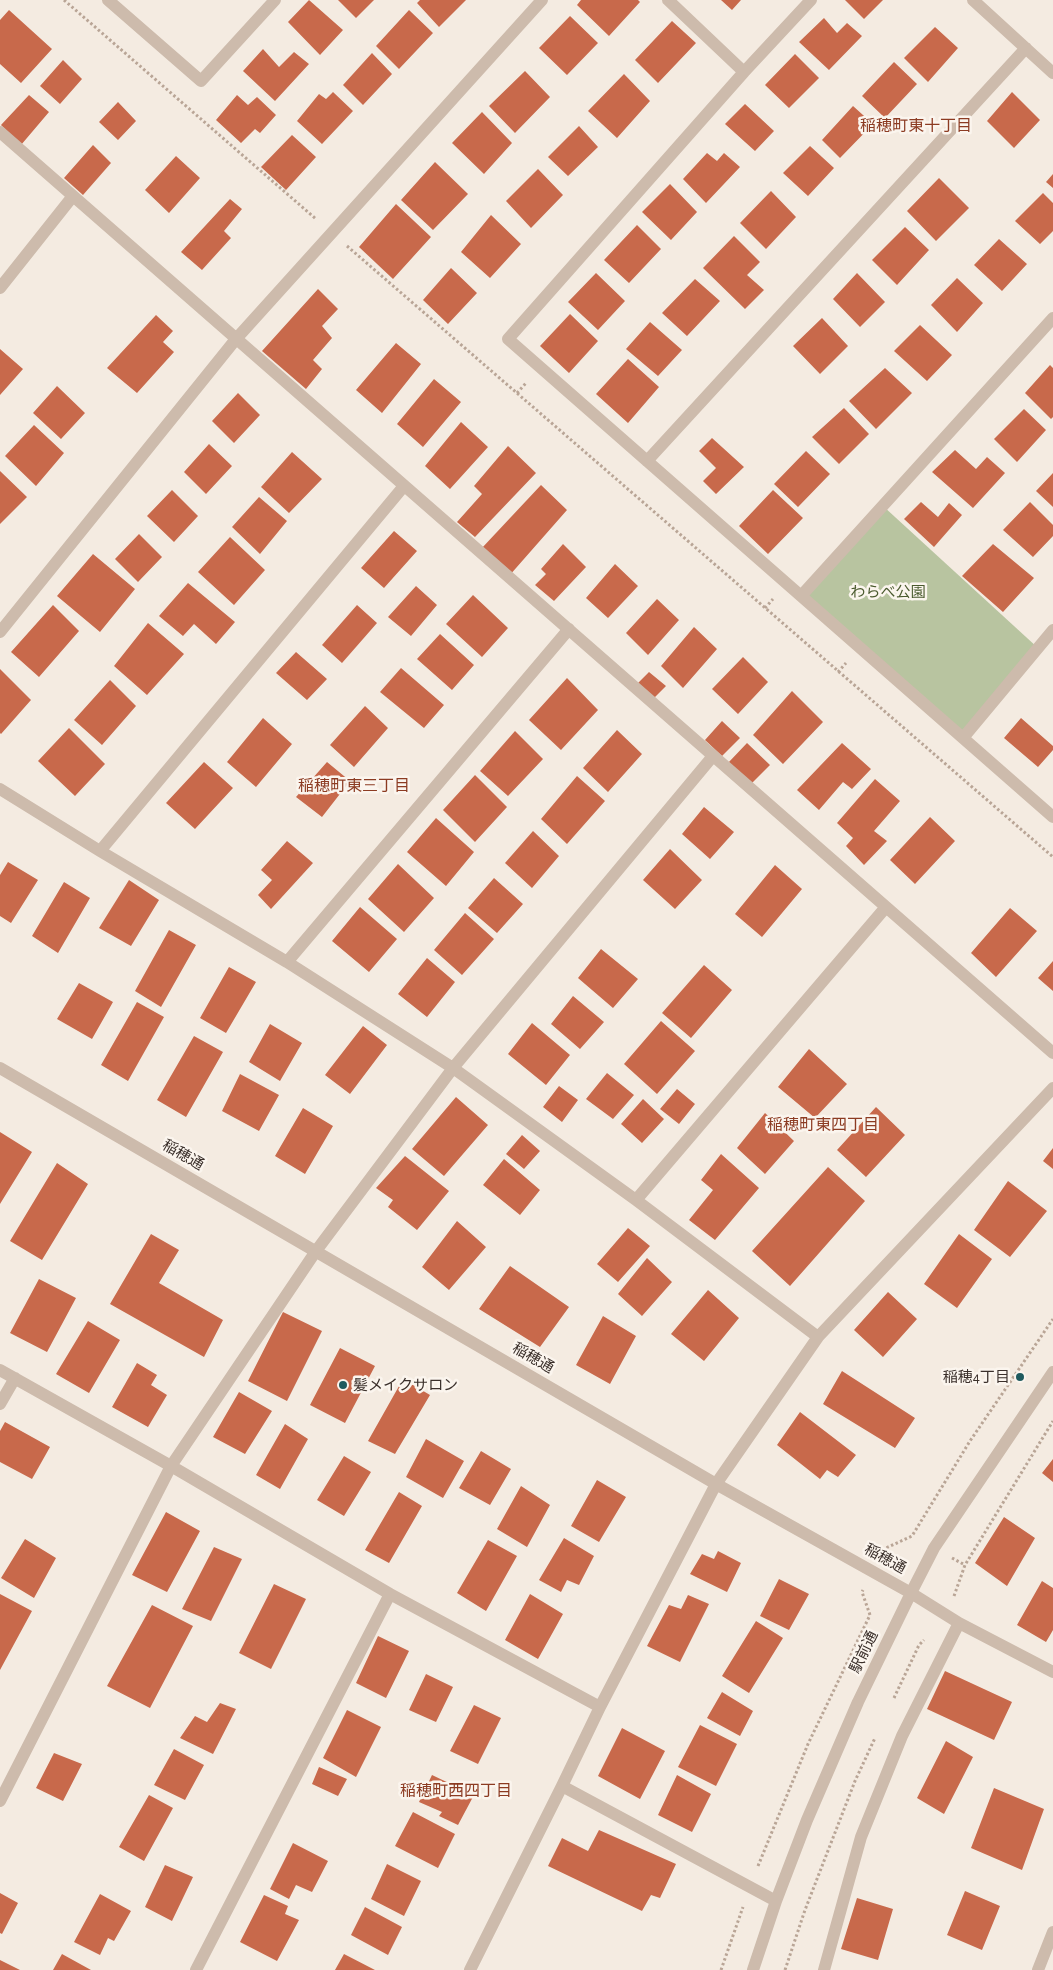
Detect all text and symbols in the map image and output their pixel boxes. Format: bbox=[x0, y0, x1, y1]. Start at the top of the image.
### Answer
district label: 稲穂町東十丁目 bbox=[860, 116, 972, 136]
park label: わらべ公園 bbox=[851, 583, 925, 601]
district label: 稲穂町東三丁目 bbox=[298, 776, 410, 796]
district label: 稲穂町東四丁目 bbox=[767, 1115, 879, 1135]
street label: 稲穂通 bbox=[159, 1136, 207, 1174]
street label: 稲穂通 bbox=[509, 1339, 557, 1377]
place label: 稲穂4丁目 bbox=[943, 1368, 1010, 1386]
marker: 稲穂4丁目 bbox=[1014, 1371, 1026, 1383]
place label: 髪メイクサロン bbox=[353, 1376, 458, 1394]
marker: 髪メイクサロン bbox=[337, 1379, 349, 1391]
street label: 稲穂通 bbox=[861, 1540, 909, 1578]
street label: 駅前通 bbox=[846, 1628, 882, 1676]
district label: 稲穂町西四丁目 bbox=[400, 1781, 512, 1801]

